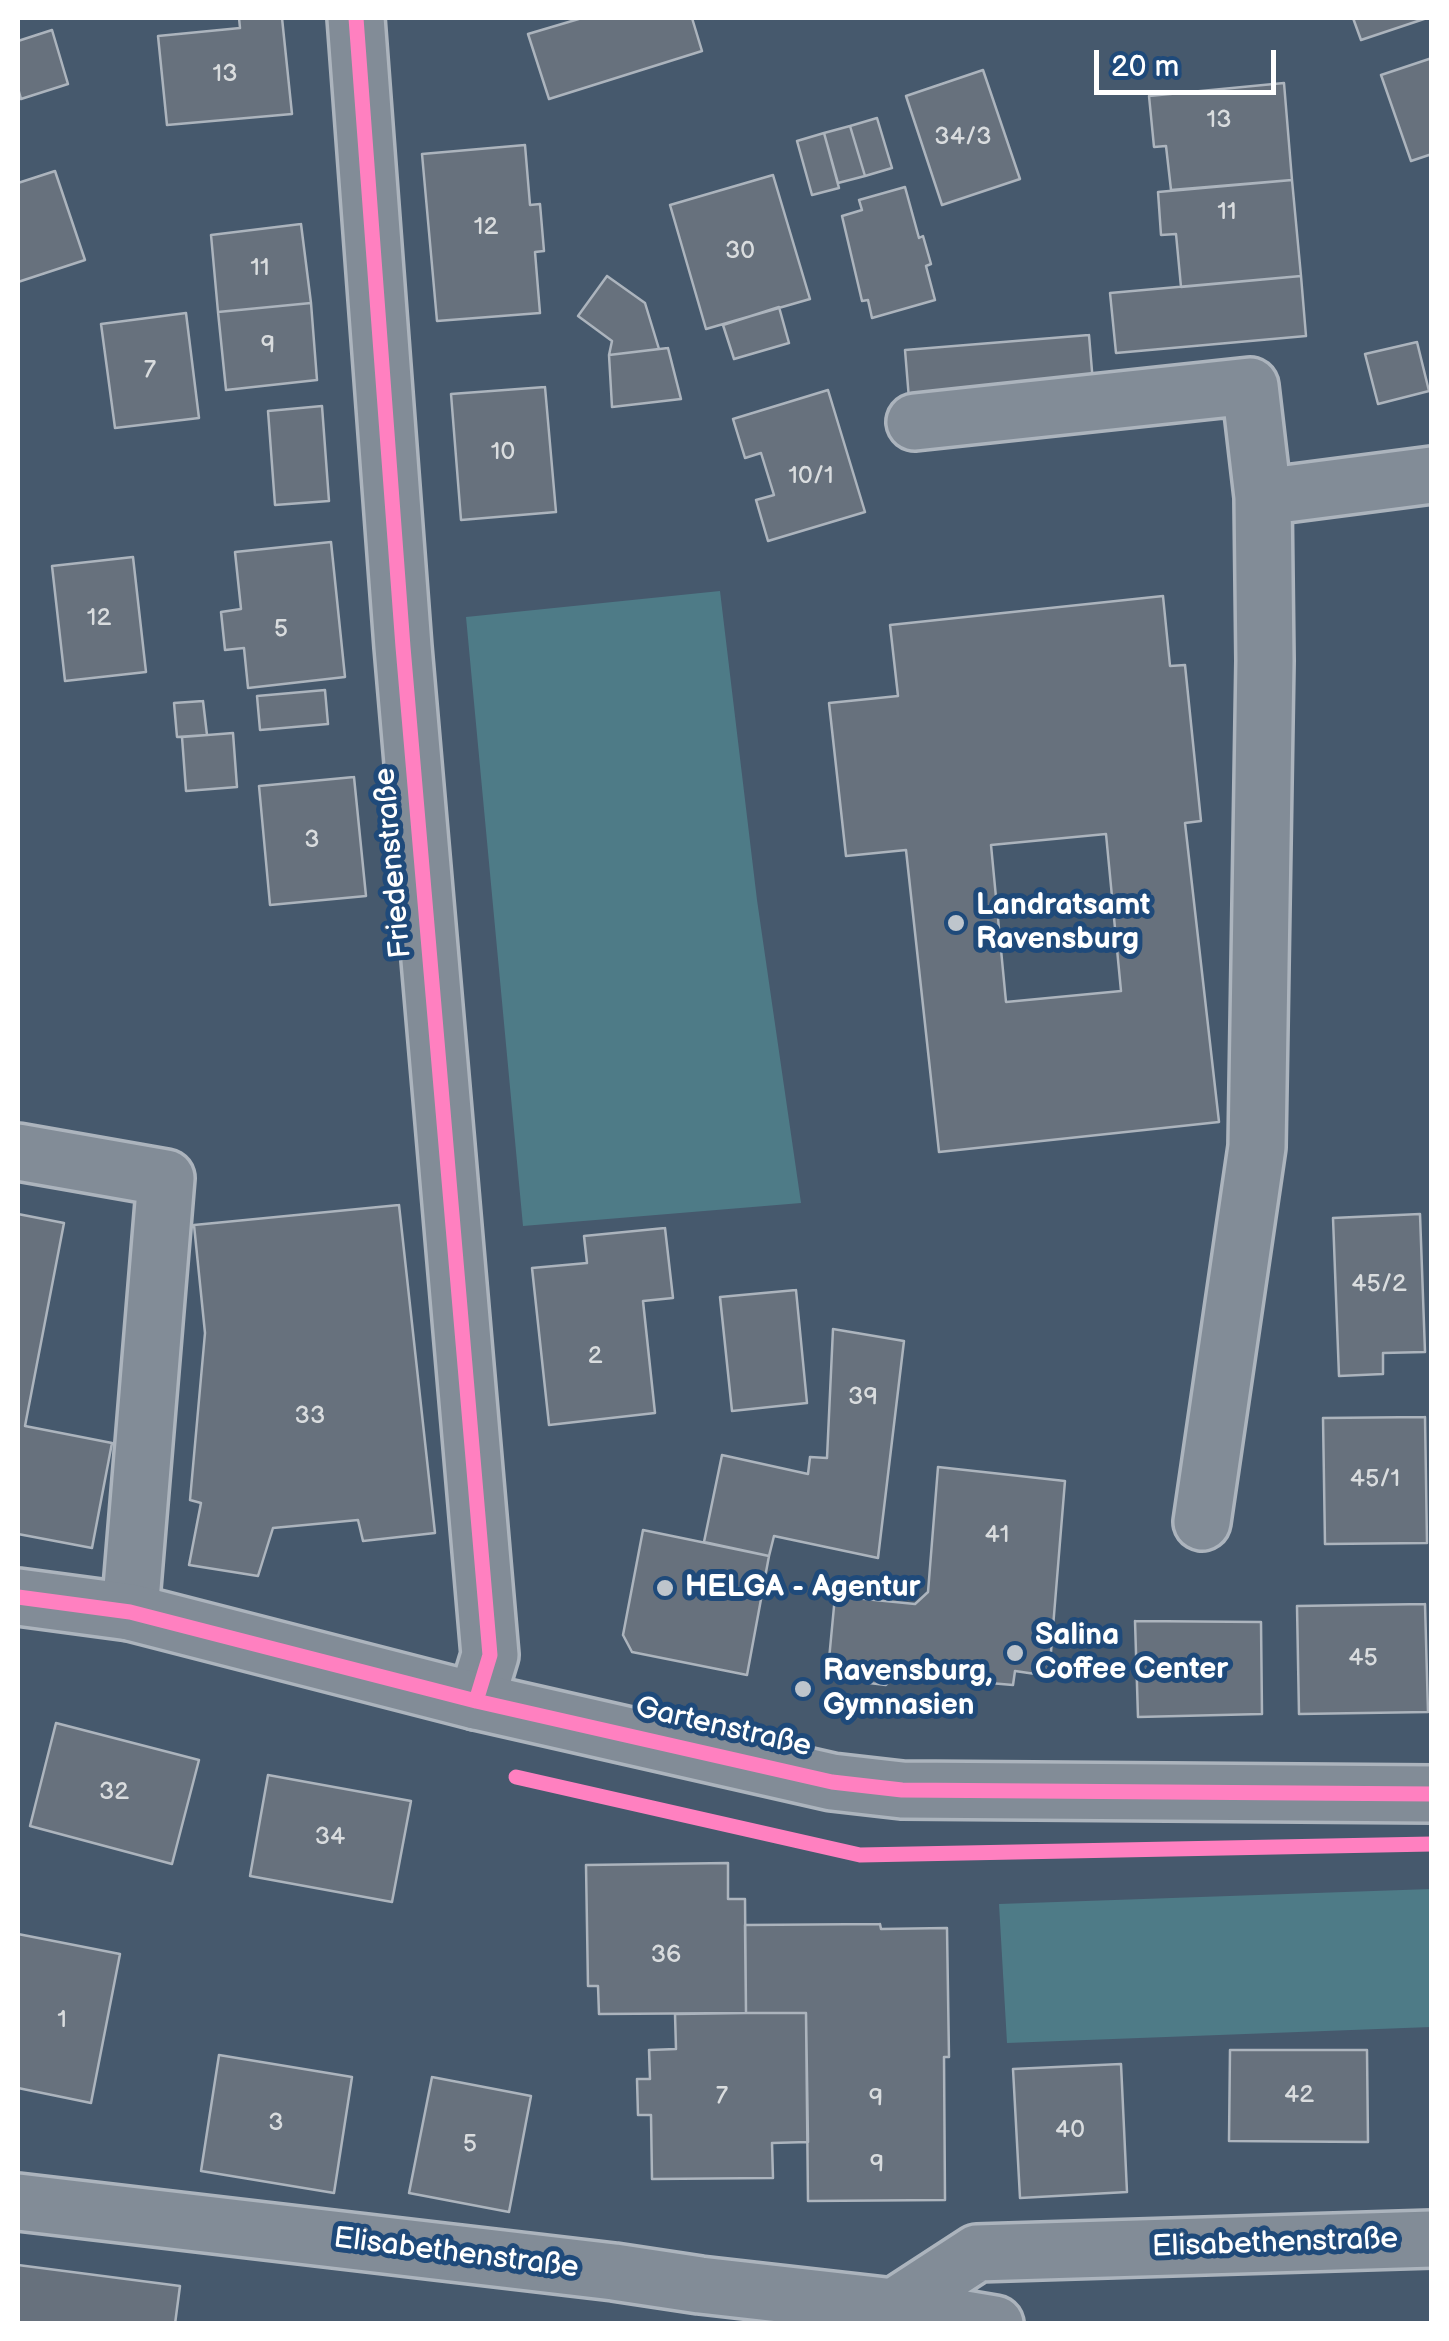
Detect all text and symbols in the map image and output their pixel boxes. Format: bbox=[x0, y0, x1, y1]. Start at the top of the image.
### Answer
scale bar bbox=[1099, 30, 1282, 92]
text: 20 m bbox=[1111, 49, 1179, 85]
house number: 13 bbox=[212, 60, 238, 90]
house number: 13 bbox=[1206, 106, 1232, 136]
house number: 34/3 bbox=[934, 123, 992, 153]
house number: 11 bbox=[1217, 198, 1237, 228]
house number: 12 bbox=[474, 213, 498, 243]
house number: 30 bbox=[725, 237, 755, 267]
house number: 11 bbox=[250, 254, 270, 284]
house number: 9 bbox=[261, 331, 275, 361]
house number: 7 bbox=[144, 356, 156, 386]
house number: 10 bbox=[491, 438, 515, 468]
house number: 10/1 bbox=[788, 462, 834, 492]
house number: 12 bbox=[87, 604, 111, 634]
house number: 5 bbox=[274, 615, 288, 645]
street label: Friedenstraße bbox=[368, 766, 420, 960]
house number: 3 bbox=[304, 826, 320, 856]
place label: Landratsamt Ravensburg bbox=[976, 888, 1150, 958]
marker: Landratsamt Ravensburg bbox=[945, 912, 967, 934]
house number: 45/2 bbox=[1351, 1270, 1407, 1300]
house number: 2 bbox=[588, 1342, 602, 1372]
house number: 39 bbox=[848, 1383, 878, 1413]
house number: 33 bbox=[295, 1402, 325, 1432]
house number: 45/1 bbox=[1350, 1465, 1400, 1495]
house number: 41 bbox=[985, 1521, 1009, 1551]
place label: HELGA - Agentur bbox=[685, 1570, 920, 1606]
marker: HELGA - Agentur bbox=[654, 1577, 676, 1599]
place label: Salina Coffee Center bbox=[1035, 1618, 1228, 1688]
marker: Salina Coffee Center bbox=[1004, 1642, 1026, 1664]
house number: 45 bbox=[1348, 1644, 1378, 1674]
place label: Ravensburg, Gymnasien bbox=[823, 1654, 993, 1724]
marker: Ravensburg, Gymnasien bbox=[792, 1678, 814, 1700]
street label: Gartenstraße bbox=[632, 1690, 814, 1766]
house number: 32 bbox=[99, 1778, 129, 1808]
house number: 34 bbox=[315, 1823, 345, 1853]
house number: 36 bbox=[651, 1941, 681, 1971]
house number: 1 bbox=[57, 2006, 67, 2036]
house number: 42 bbox=[1284, 2081, 1314, 2111]
house number: 7 bbox=[716, 2082, 728, 2112]
house number: 9 bbox=[869, 2084, 883, 2114]
house number: 3 bbox=[268, 2109, 284, 2139]
house number: 40 bbox=[1055, 2116, 1085, 2146]
house number: 5 bbox=[463, 2130, 477, 2160]
house number: 9 bbox=[870, 2150, 884, 2180]
street label: Elisabethenstraße bbox=[332, 2221, 580, 2287]
street label: Elisabethenstraße bbox=[1151, 2222, 1399, 2266]

